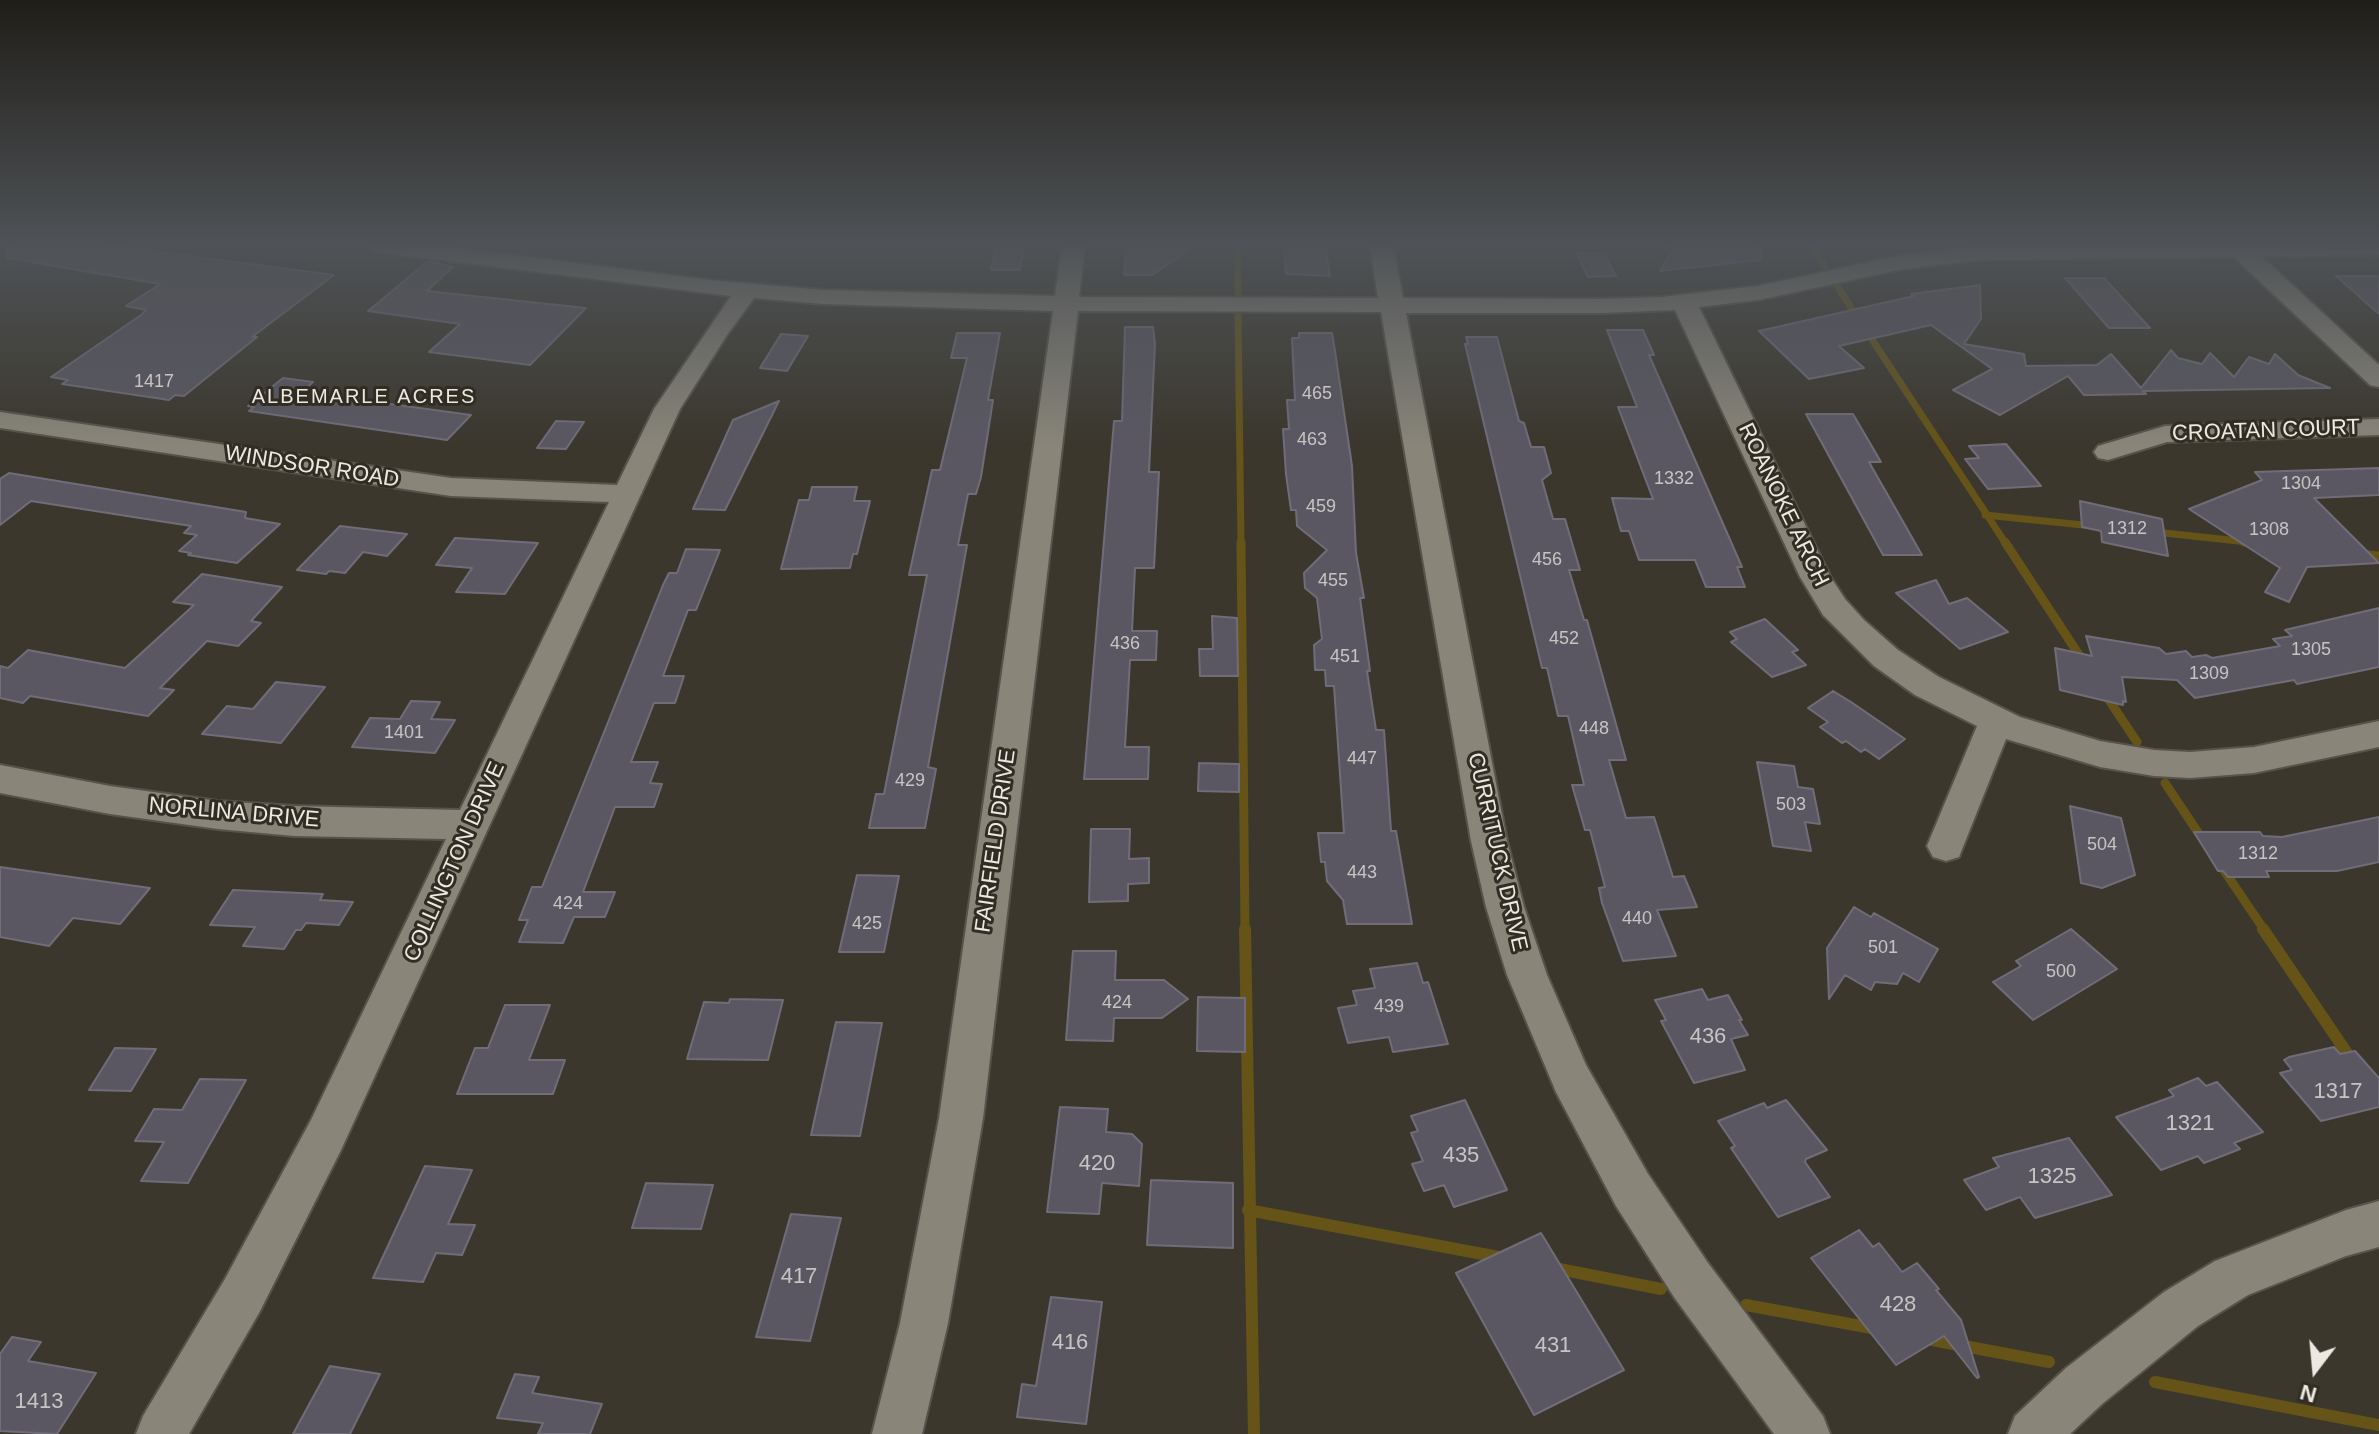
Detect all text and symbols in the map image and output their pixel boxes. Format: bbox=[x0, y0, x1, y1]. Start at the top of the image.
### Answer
house number: 1417 bbox=[134, 371, 174, 393]
house number: 465 bbox=[1302, 383, 1332, 405]
district label: ALBEMARLE ACRES bbox=[252, 385, 476, 409]
street label: CROATAN COURT bbox=[2171, 415, 2361, 447]
street label: ROANOKE ARCH bbox=[1732, 419, 1834, 591]
house number: 463 bbox=[1297, 429, 1327, 451]
street label: WINDSOR ROAD bbox=[223, 440, 401, 494]
house number: 1332 bbox=[1654, 468, 1694, 490]
house number: 1304 bbox=[2281, 473, 2321, 495]
house number: 459 bbox=[1306, 496, 1336, 518]
house number: 1312 bbox=[2107, 518, 2147, 540]
house number: 1308 bbox=[2249, 519, 2289, 541]
house number: 456 bbox=[1532, 549, 1562, 571]
house number: 455 bbox=[1318, 570, 1348, 592]
house number: 452 bbox=[1549, 628, 1579, 650]
house number: 436 bbox=[1110, 633, 1140, 655]
house number: 1305 bbox=[2291, 639, 2331, 661]
house number: 451 bbox=[1330, 646, 1360, 668]
house number: 1309 bbox=[2189, 663, 2229, 685]
house number: 448 bbox=[1579, 718, 1609, 740]
house number: 1401 bbox=[384, 722, 424, 744]
street label: FAIRFIELD DRIVE bbox=[970, 748, 1022, 934]
house number: 447 bbox=[1347, 748, 1377, 770]
street label: CURRITUCK DRIVE bbox=[1461, 750, 1533, 954]
street label: COLLINGTON DRIVE bbox=[399, 758, 511, 966]
house number: 429 bbox=[895, 770, 925, 792]
street label: NORLINA DRIVE bbox=[148, 792, 320, 834]
house number: 503 bbox=[1776, 794, 1806, 816]
house number: 504 bbox=[2087, 834, 2117, 856]
house number: 1312 bbox=[2238, 843, 2278, 865]
house number: 443 bbox=[1347, 862, 1377, 884]
house number: 424 bbox=[553, 893, 583, 915]
house number: 440 bbox=[1622, 908, 1652, 930]
house number: 425 bbox=[852, 913, 882, 935]
house number: 501 bbox=[1868, 937, 1898, 959]
house number: 500 bbox=[2046, 961, 2076, 983]
house number: 424 bbox=[1102, 992, 1132, 1014]
house number: 439 bbox=[1374, 996, 1404, 1018]
house number: 436 bbox=[1690, 1024, 1726, 1050]
house number: 1317 bbox=[2314, 1079, 2362, 1105]
house number: 1321 bbox=[2166, 1111, 2214, 1137]
house number: 435 bbox=[1443, 1143, 1479, 1169]
house number: 420 bbox=[1079, 1151, 1115, 1177]
house number: 1325 bbox=[2028, 1164, 2076, 1190]
house number: 417 bbox=[781, 1264, 817, 1290]
house number: 428 bbox=[1880, 1292, 1916, 1318]
house number: 416 bbox=[1052, 1330, 1088, 1356]
north arrow bbox=[2275, 1330, 2355, 1410]
house number: 431 bbox=[1535, 1333, 1571, 1359]
text: N bbox=[2297, 1379, 2319, 1408]
house number: 1413 bbox=[15, 1389, 63, 1415]

